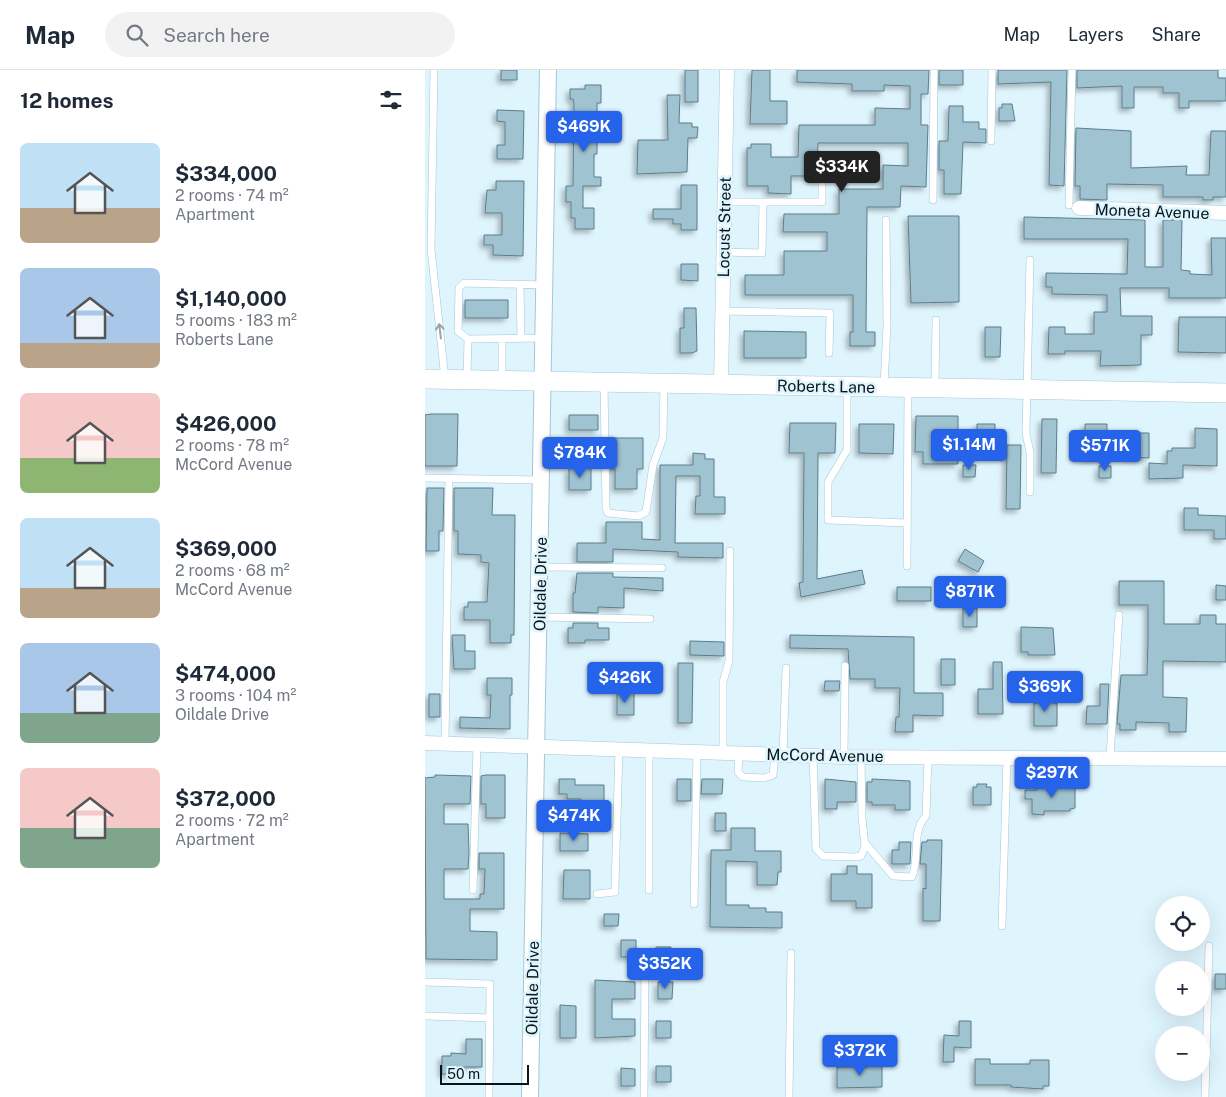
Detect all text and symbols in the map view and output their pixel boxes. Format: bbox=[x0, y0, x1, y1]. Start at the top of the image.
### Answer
search box bbox=[105, 12, 455, 57]
text: Map bbox=[25, 21, 75, 49]
icon: search bbox=[123, 21, 151, 49]
text: Search here bbox=[163, 24, 270, 46]
text: Map bbox=[1004, 24, 1040, 45]
text: Layers bbox=[1068, 24, 1124, 45]
text: Share bbox=[1152, 24, 1201, 45]
icon: filters bbox=[377, 86, 405, 114]
text: 12 homes bbox=[20, 88, 114, 113]
pin: $469K bbox=[549, 111, 619, 153]
text: $469K bbox=[557, 117, 611, 136]
pin: $334K bbox=[807, 150, 877, 193]
text: $334K bbox=[815, 157, 869, 176]
text: $334,000 bbox=[175, 161, 277, 186]
icon: home bbox=[60, 163, 120, 223]
street label: Locust Street bbox=[714, 176, 735, 278]
text: 2 rooms · 74 m² bbox=[175, 186, 289, 205]
street label: Moneta Avenue bbox=[1094, 200, 1210, 223]
text: Apartment bbox=[175, 205, 255, 224]
text: $1,140,000 bbox=[175, 286, 287, 311]
icon: home bbox=[60, 288, 120, 348]
text: 5 rooms · 183 m² bbox=[175, 311, 297, 330]
one-way arrow bbox=[435, 323, 445, 339]
text: Roberts Lane bbox=[175, 330, 273, 349]
street label: Roberts Lane bbox=[777, 376, 875, 397]
text: $426,000 bbox=[175, 411, 277, 436]
icon: home bbox=[60, 413, 120, 473]
pin: $1.14M bbox=[928, 428, 1010, 471]
pin: $571K bbox=[1070, 430, 1140, 472]
text: $1.14M bbox=[942, 435, 996, 454]
text: 2 rooms · 78 m² bbox=[175, 436, 289, 455]
pin: $784K bbox=[545, 436, 615, 479]
text: $571K bbox=[1080, 436, 1130, 455]
text: $784K bbox=[553, 443, 607, 462]
text: McCord Avenue bbox=[175, 455, 292, 474]
text: $369,000 bbox=[175, 536, 277, 561]
street label: Oildale Drive bbox=[530, 537, 551, 631]
icon: home bbox=[60, 538, 120, 598]
text: 2 rooms · 68 m² bbox=[175, 561, 290, 580]
pin: $871K bbox=[935, 576, 1005, 618]
text: McCord Avenue bbox=[175, 580, 292, 599]
text: $871K bbox=[945, 582, 995, 601]
text: $474,000 bbox=[175, 661, 276, 686]
pin: $426K bbox=[590, 662, 660, 704]
icon: home bbox=[60, 663, 120, 723]
text: $426K bbox=[598, 668, 652, 687]
pin: $369K bbox=[1010, 670, 1080, 713]
text: $369K bbox=[1018, 677, 1072, 696]
text: 3 rooms · 104 m² bbox=[175, 686, 296, 705]
text: Oildale Drive bbox=[175, 705, 269, 724]
street label: McCord Avenue bbox=[766, 745, 884, 766]
pin: $297K bbox=[1017, 756, 1087, 799]
text: $297K bbox=[1026, 763, 1078, 782]
text: $372,000 bbox=[175, 786, 276, 811]
icon: home bbox=[60, 788, 120, 848]
pin: $474K bbox=[539, 800, 609, 842]
text: $474K bbox=[547, 806, 601, 825]
text: 2 rooms · 72 m² bbox=[175, 811, 289, 830]
text: Apartment bbox=[175, 830, 255, 849]
map controls bbox=[1155, 896, 1210, 1081]
button: locate bbox=[1155, 896, 1210, 951]
street label: Oildale Drive bbox=[522, 941, 543, 1035]
pin: $352K bbox=[630, 948, 700, 990]
text: $352K bbox=[638, 954, 692, 973]
button: + bbox=[1155, 961, 1210, 1016]
button: − bbox=[1155, 1026, 1210, 1081]
pin: $372K bbox=[825, 1034, 895, 1077]
text: $372K bbox=[834, 1041, 886, 1060]
scale bar bbox=[440, 1062, 529, 1085]
text: 50 m bbox=[447, 1066, 480, 1082]

